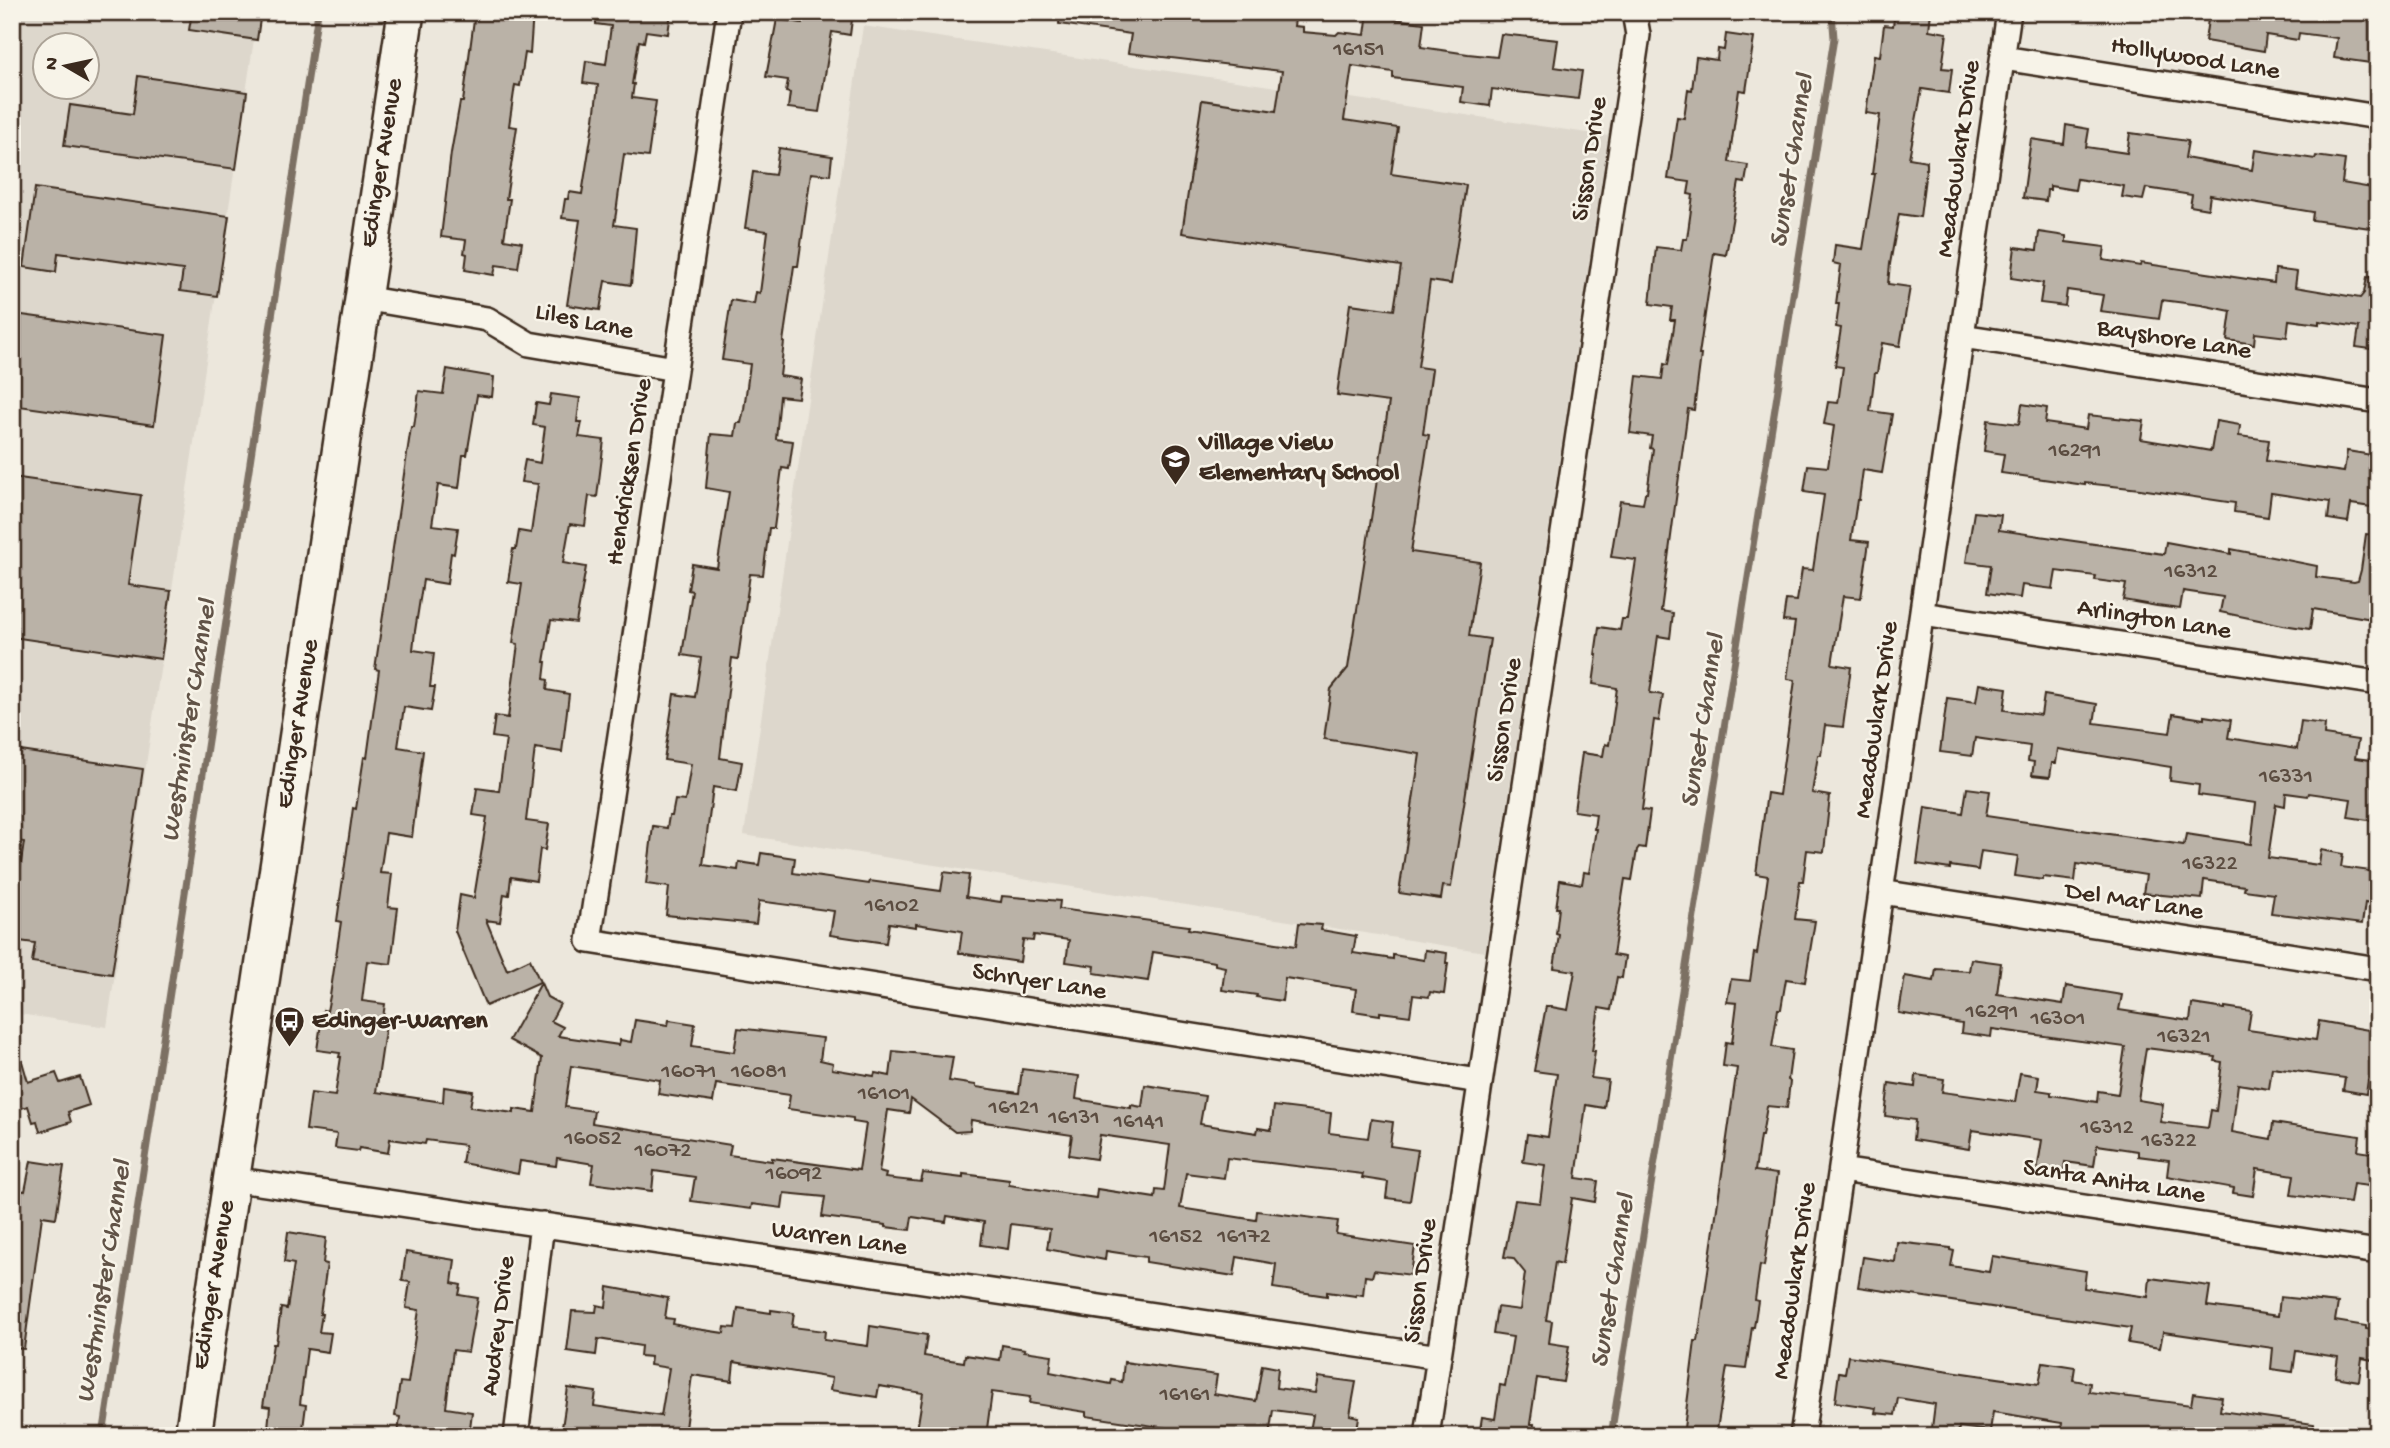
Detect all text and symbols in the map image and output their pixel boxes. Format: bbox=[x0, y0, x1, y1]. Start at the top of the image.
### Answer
street label: Hollywood Lane bbox=[2108, 31, 2282, 89]
north arrow bbox=[32, 32, 102, 102]
house number: 16151 bbox=[1332, 37, 1385, 64]
text: N bbox=[40, 56, 65, 72]
street label: Meadowlark Drive bbox=[1931, 58, 1989, 259]
water label: Sunset Channel bbox=[1763, 70, 1823, 250]
street label: Edinger Avenue bbox=[354, 75, 412, 250]
street label: Sisson Drive bbox=[1566, 94, 1616, 223]
street label: Liles Lane bbox=[532, 297, 637, 349]
street label: Bayshore Lane bbox=[2094, 313, 2254, 369]
street label: Hendricksen Drive bbox=[601, 376, 661, 568]
place label: Village View Elementary School bbox=[1198, 429, 1400, 490]
house number: 16291 bbox=[2047, 438, 2102, 465]
school or university icon: Village View Elementary School bbox=[1159, 442, 1193, 486]
house number: 16312 bbox=[2163, 559, 2218, 586]
street label: Arlington Lane bbox=[2075, 594, 2234, 649]
water label: Westminster Channel bbox=[155, 596, 226, 845]
street label: Meadowlark Drive bbox=[1849, 619, 1907, 820]
water label: Sunset Channel bbox=[1674, 630, 1734, 810]
street label: Edinger Avenue bbox=[270, 636, 328, 811]
street label: Sisson Drive bbox=[1481, 655, 1531, 784]
house number: 16331 bbox=[2258, 764, 2313, 791]
house number: 16322 bbox=[2181, 851, 2238, 878]
street label: Del Mar Lane bbox=[2061, 876, 2206, 929]
house number: 16102 bbox=[864, 893, 919, 920]
street label: Schryer Lane bbox=[970, 957, 1109, 1009]
house number: 16291 bbox=[1964, 999, 2019, 1026]
bus stop icon: Edinger-Warren bbox=[272, 1005, 306, 1049]
house number: 16301 bbox=[2029, 1006, 2086, 1033]
place label: Edinger-Warren bbox=[312, 1007, 488, 1038]
house number: 16321 bbox=[2156, 1024, 2211, 1051]
house number: 16071 bbox=[660, 1059, 717, 1086]
house number: 16081 bbox=[730, 1059, 787, 1086]
house number: 16101 bbox=[857, 1081, 910, 1108]
house number: 16121 bbox=[988, 1095, 1039, 1122]
house number: 16131 bbox=[1047, 1105, 1100, 1132]
house number: 16141 bbox=[1113, 1109, 1164, 1136]
house number: 16312 bbox=[2079, 1115, 2134, 1142]
house number: 16052 bbox=[563, 1126, 622, 1153]
house number: 16322 bbox=[2140, 1128, 2197, 1155]
house number: 16072 bbox=[633, 1138, 692, 1165]
street label: Santa Anita Lane bbox=[2021, 1153, 2208, 1213]
water label: Westminster Channel bbox=[70, 1157, 141, 1406]
house number: 16092 bbox=[765, 1161, 822, 1188]
street label: Meadowlark Drive bbox=[1767, 1180, 1825, 1381]
water label: Sunset Channel bbox=[1584, 1190, 1644, 1370]
street label: Edinger Avenue bbox=[186, 1197, 244, 1372]
street label: Warren Lane bbox=[769, 1215, 909, 1265]
street label: Sisson Drive bbox=[1398, 1216, 1446, 1345]
house number: 16152 bbox=[1148, 1224, 1203, 1251]
house number: 16172 bbox=[1216, 1224, 1271, 1251]
street label: Audrey Drive bbox=[476, 1254, 524, 1398]
house number: 16161 bbox=[1158, 1382, 1211, 1409]

